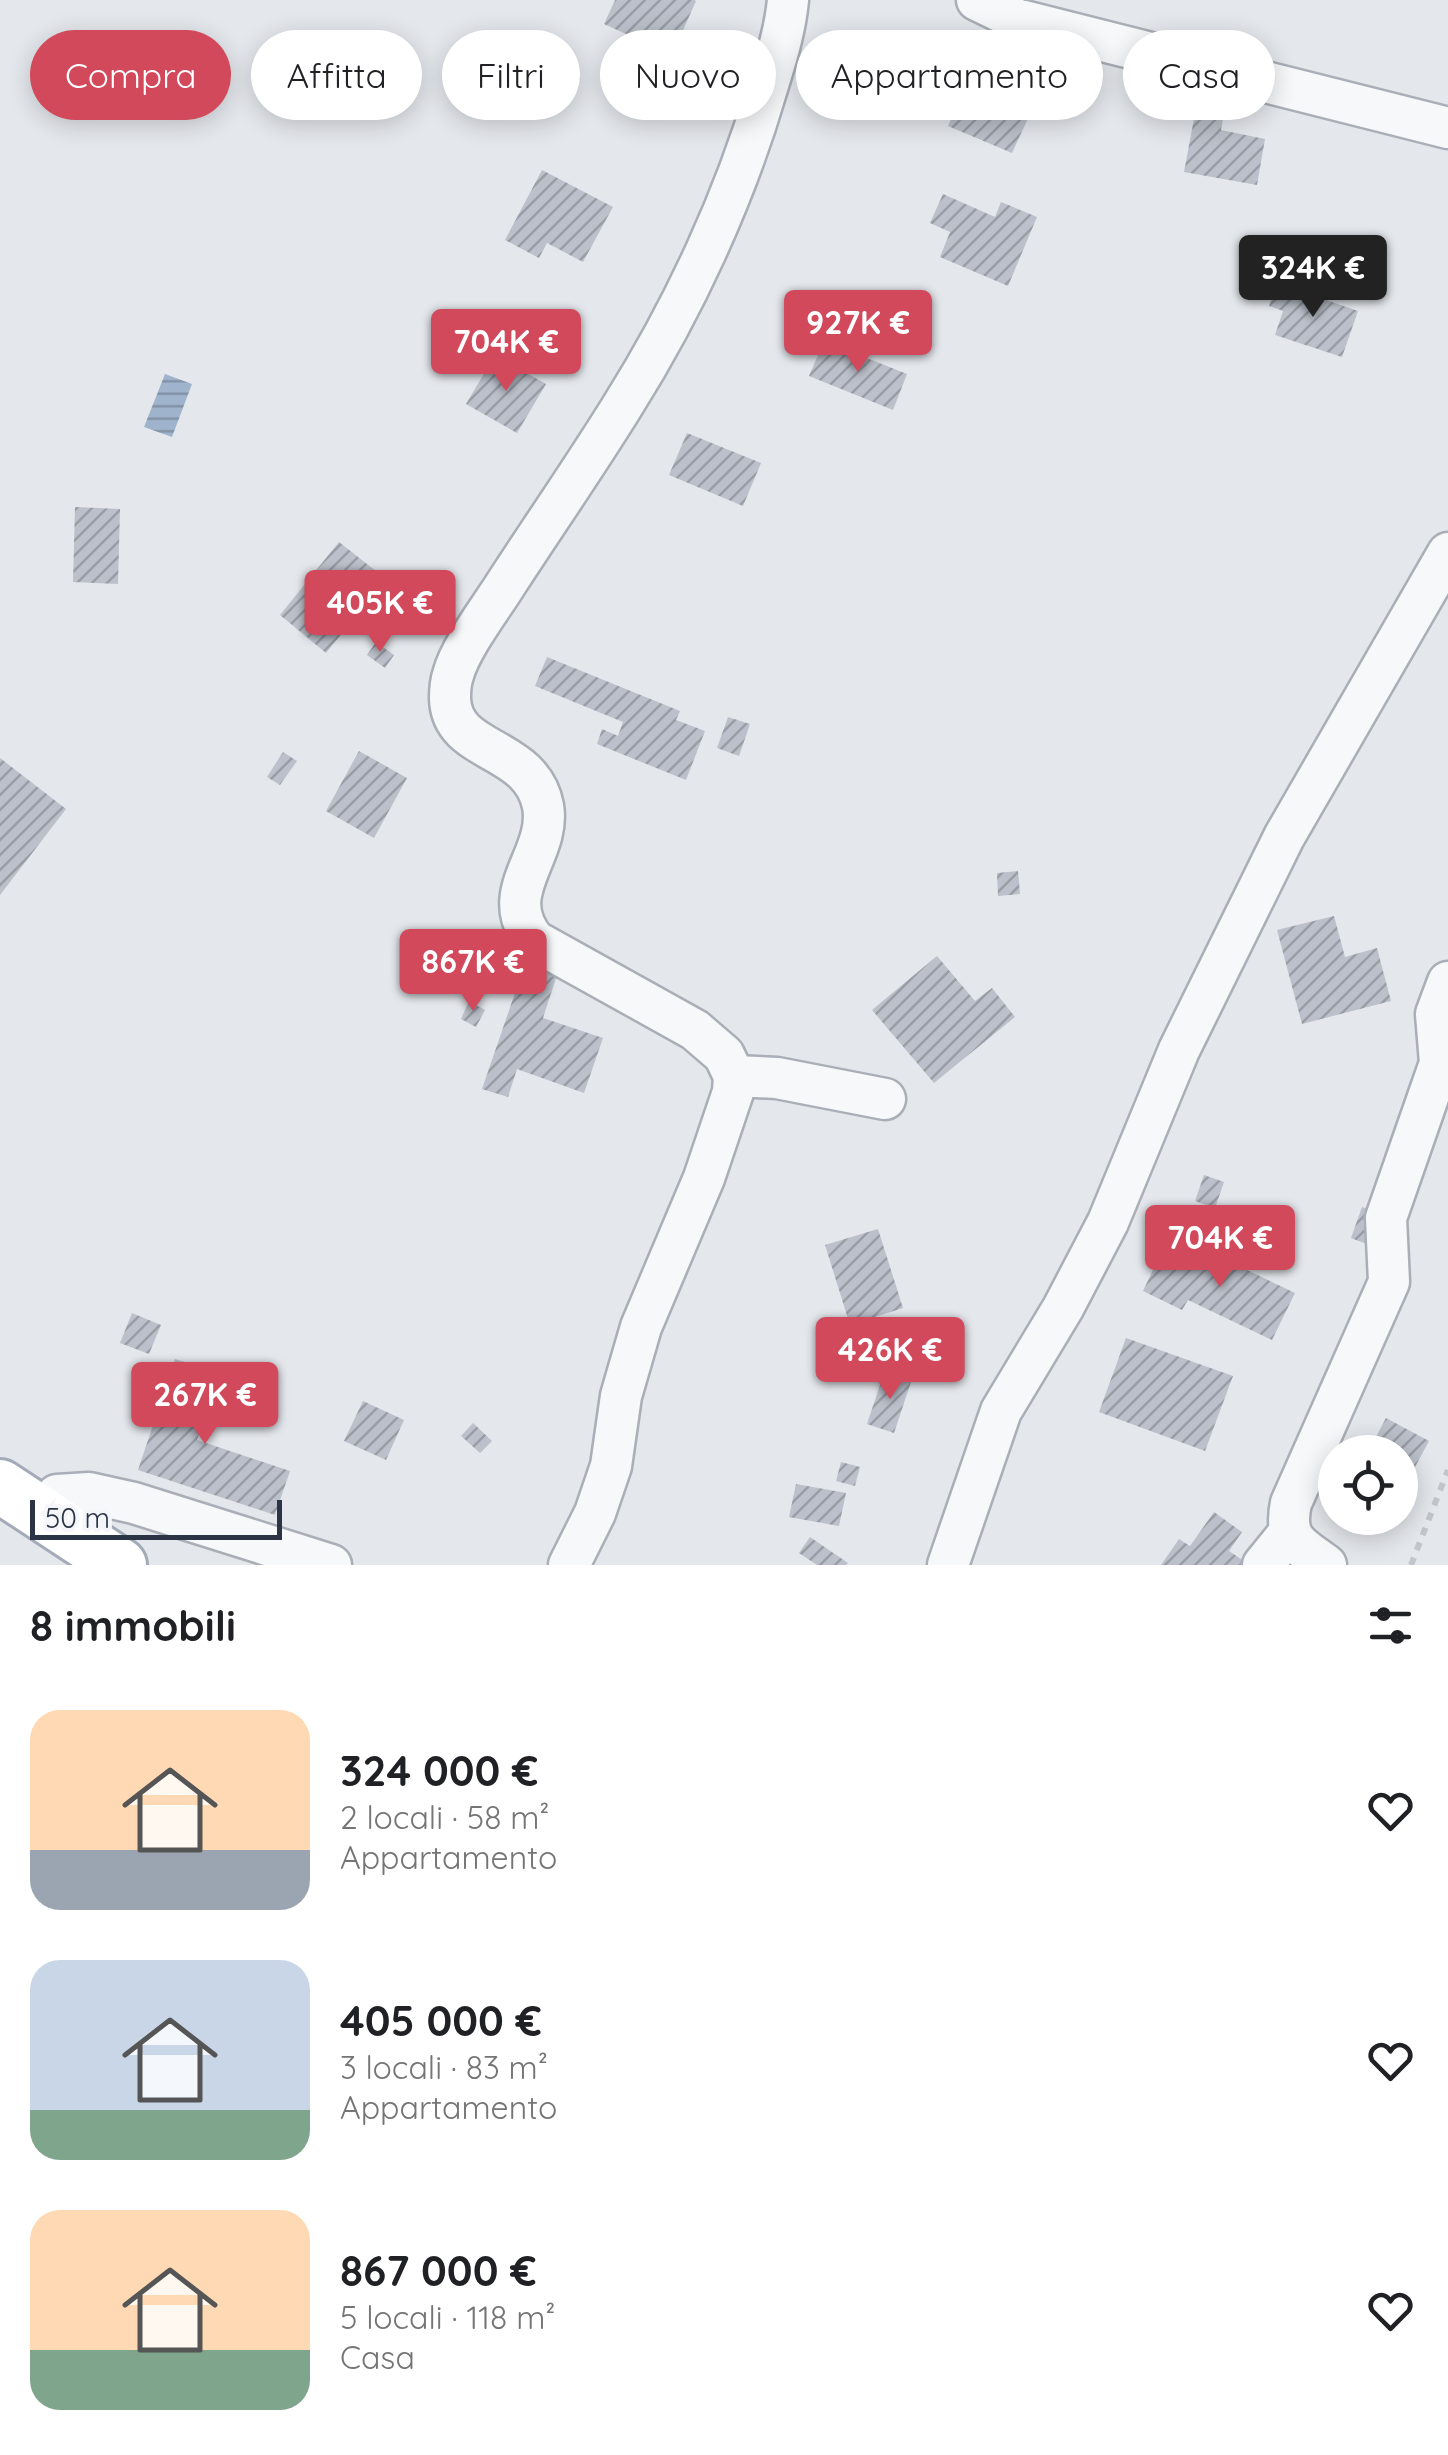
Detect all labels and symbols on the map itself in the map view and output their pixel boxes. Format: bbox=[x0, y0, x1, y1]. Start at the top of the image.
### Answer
pin: 324K € bbox=[1232, 235, 1394, 320]
pin: 927K € bbox=[777, 290, 939, 375]
pin: 704K € bbox=[425, 309, 587, 394]
pin: 405K € bbox=[299, 570, 461, 655]
pin: 867K € bbox=[392, 929, 554, 1014]
pin: 704K € bbox=[1139, 1205, 1301, 1290]
pin: 426K € bbox=[809, 1317, 971, 1402]
pin: 267K € bbox=[124, 1362, 286, 1447]
scale bar bbox=[30, 1495, 282, 1540]

